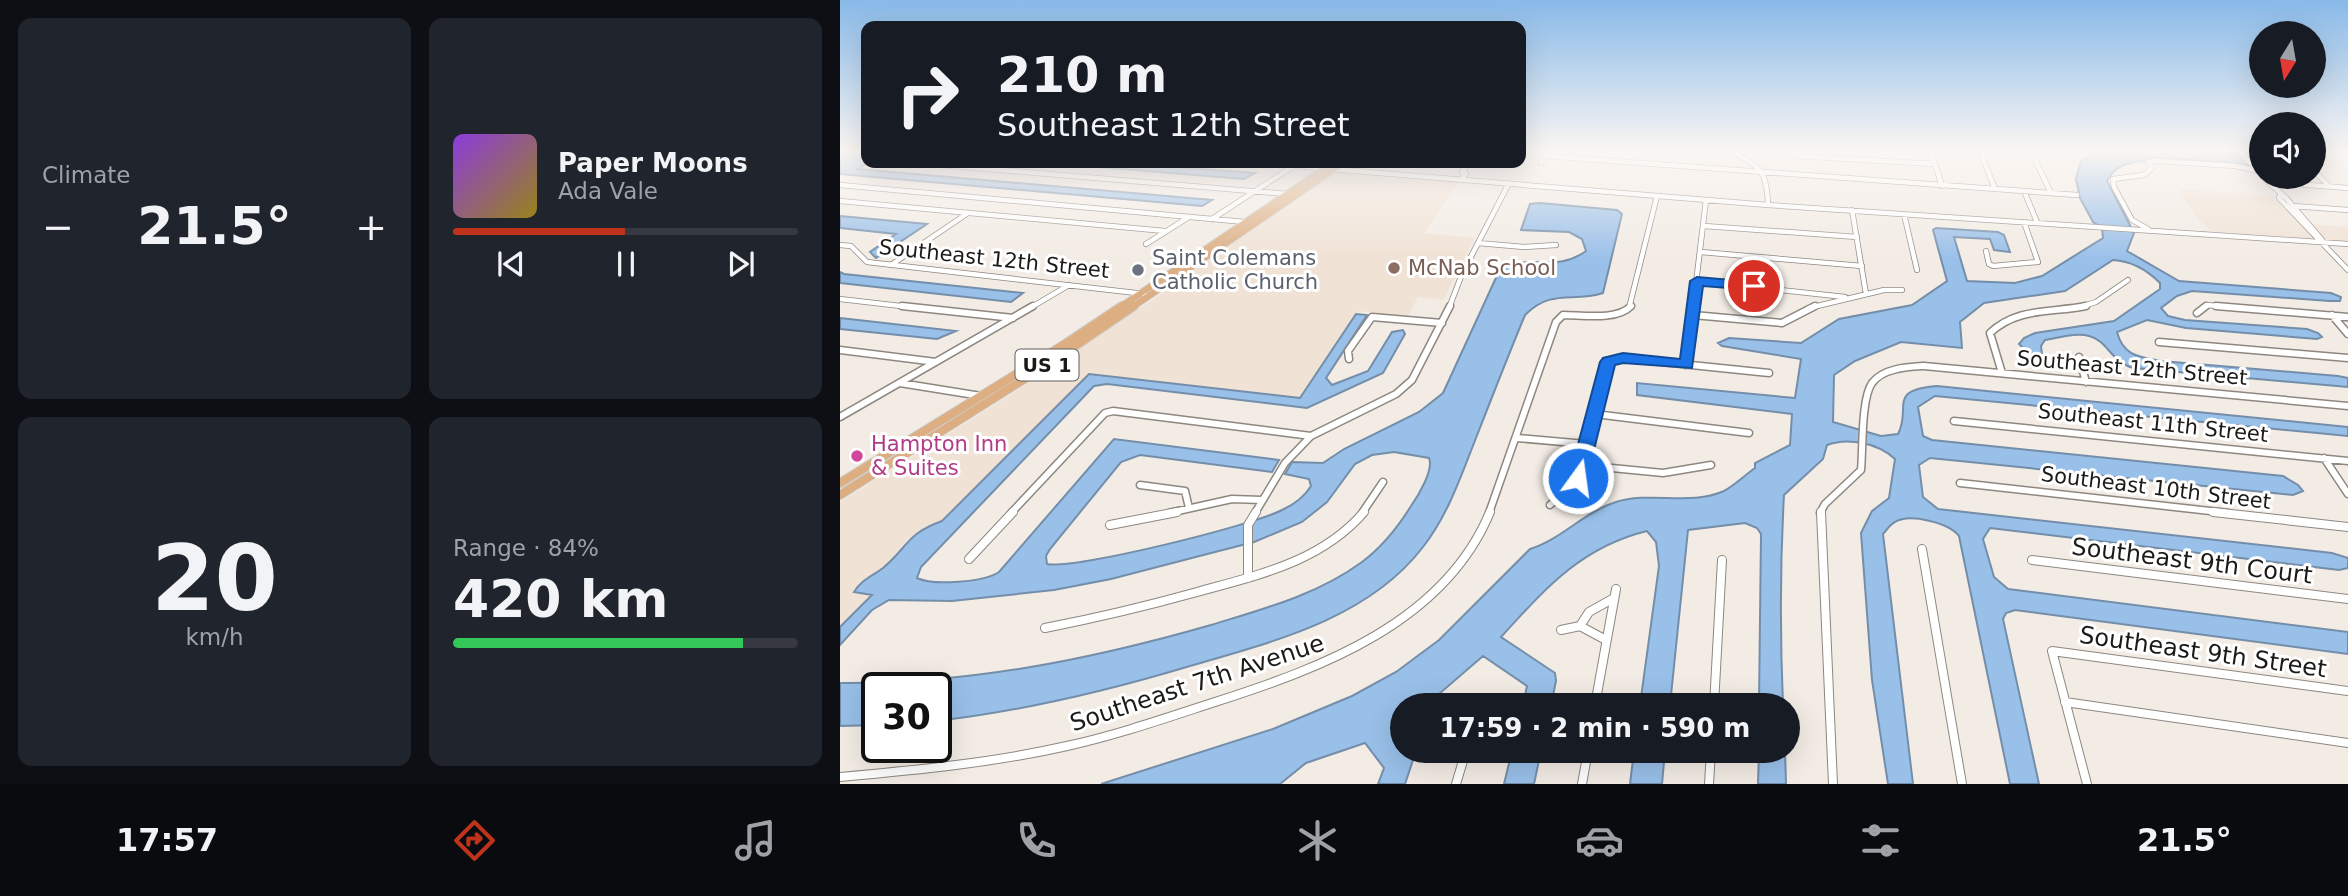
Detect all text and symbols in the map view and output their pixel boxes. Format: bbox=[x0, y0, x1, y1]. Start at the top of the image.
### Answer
north arrow bbox=[2249, 21, 2326, 98]
map controls bbox=[2249, 21, 2326, 189]
text: 210 m bbox=[997, 47, 1167, 104]
icon: right bbox=[882, 49, 973, 140]
text: Southeast 12th Street bbox=[997, 106, 1350, 144]
button: sound bbox=[2249, 112, 2326, 189]
text: Paper Moons bbox=[558, 148, 748, 178]
text: Climate bbox=[42, 162, 131, 188]
text: Ada Vale bbox=[558, 178, 658, 204]
text: 21.5° bbox=[137, 196, 292, 256]
text: − bbox=[42, 205, 74, 249]
text: + bbox=[355, 205, 387, 249]
street label: Southeast 12th Street bbox=[878, 235, 1110, 283]
icon: previous bbox=[492, 245, 530, 283]
icon: pause bbox=[607, 245, 645, 283]
icon: next bbox=[722, 245, 760, 283]
place label: Saint Colemans Catholic Church bbox=[1152, 246, 1318, 294]
place label: McNab School bbox=[1408, 256, 1556, 280]
pin bbox=[1724, 256, 1784, 316]
marker: McNab School bbox=[1386, 260, 1402, 276]
marker: Saint Colemans Catholic Church bbox=[1130, 262, 1146, 278]
icon: arrive bbox=[1735, 267, 1773, 305]
street label: Southeast 12th Street bbox=[2016, 346, 2248, 390]
road number: US 1 bbox=[1016, 350, 1078, 380]
street label: Southeast 11th Street bbox=[2037, 399, 2269, 447]
place label: Hampton Inn & Suites bbox=[871, 432, 1007, 480]
position arrow bbox=[1541, 441, 1615, 515]
marker: Hampton Inn & Suites bbox=[849, 448, 865, 464]
street label: Southeast 10th Street bbox=[2040, 462, 2272, 514]
text: 20 bbox=[151, 526, 278, 631]
street label: Southeast 9th Court bbox=[2070, 532, 2314, 590]
text: Range · 84% bbox=[453, 535, 599, 561]
text: 420 km bbox=[453, 569, 668, 629]
street label: Southeast 9th Street bbox=[2078, 621, 2328, 683]
text: km/h bbox=[185, 624, 244, 650]
street label: Southeast 7th Avenue bbox=[1066, 629, 1328, 737]
speed limit sign: 30 bbox=[861, 672, 952, 763]
text: 17:59 · 2 min · 590 m bbox=[1440, 713, 1750, 743]
icon: directions bbox=[450, 816, 499, 865]
icon: music bbox=[731, 816, 780, 865]
icon: phone bbox=[1012, 816, 1061, 865]
icon: climate bbox=[1293, 816, 1342, 865]
icon: car bbox=[1575, 816, 1624, 865]
icon: filters bbox=[1856, 816, 1905, 865]
text: 17:57 bbox=[116, 821, 218, 859]
text: 21.5° bbox=[2137, 821, 2232, 859]

